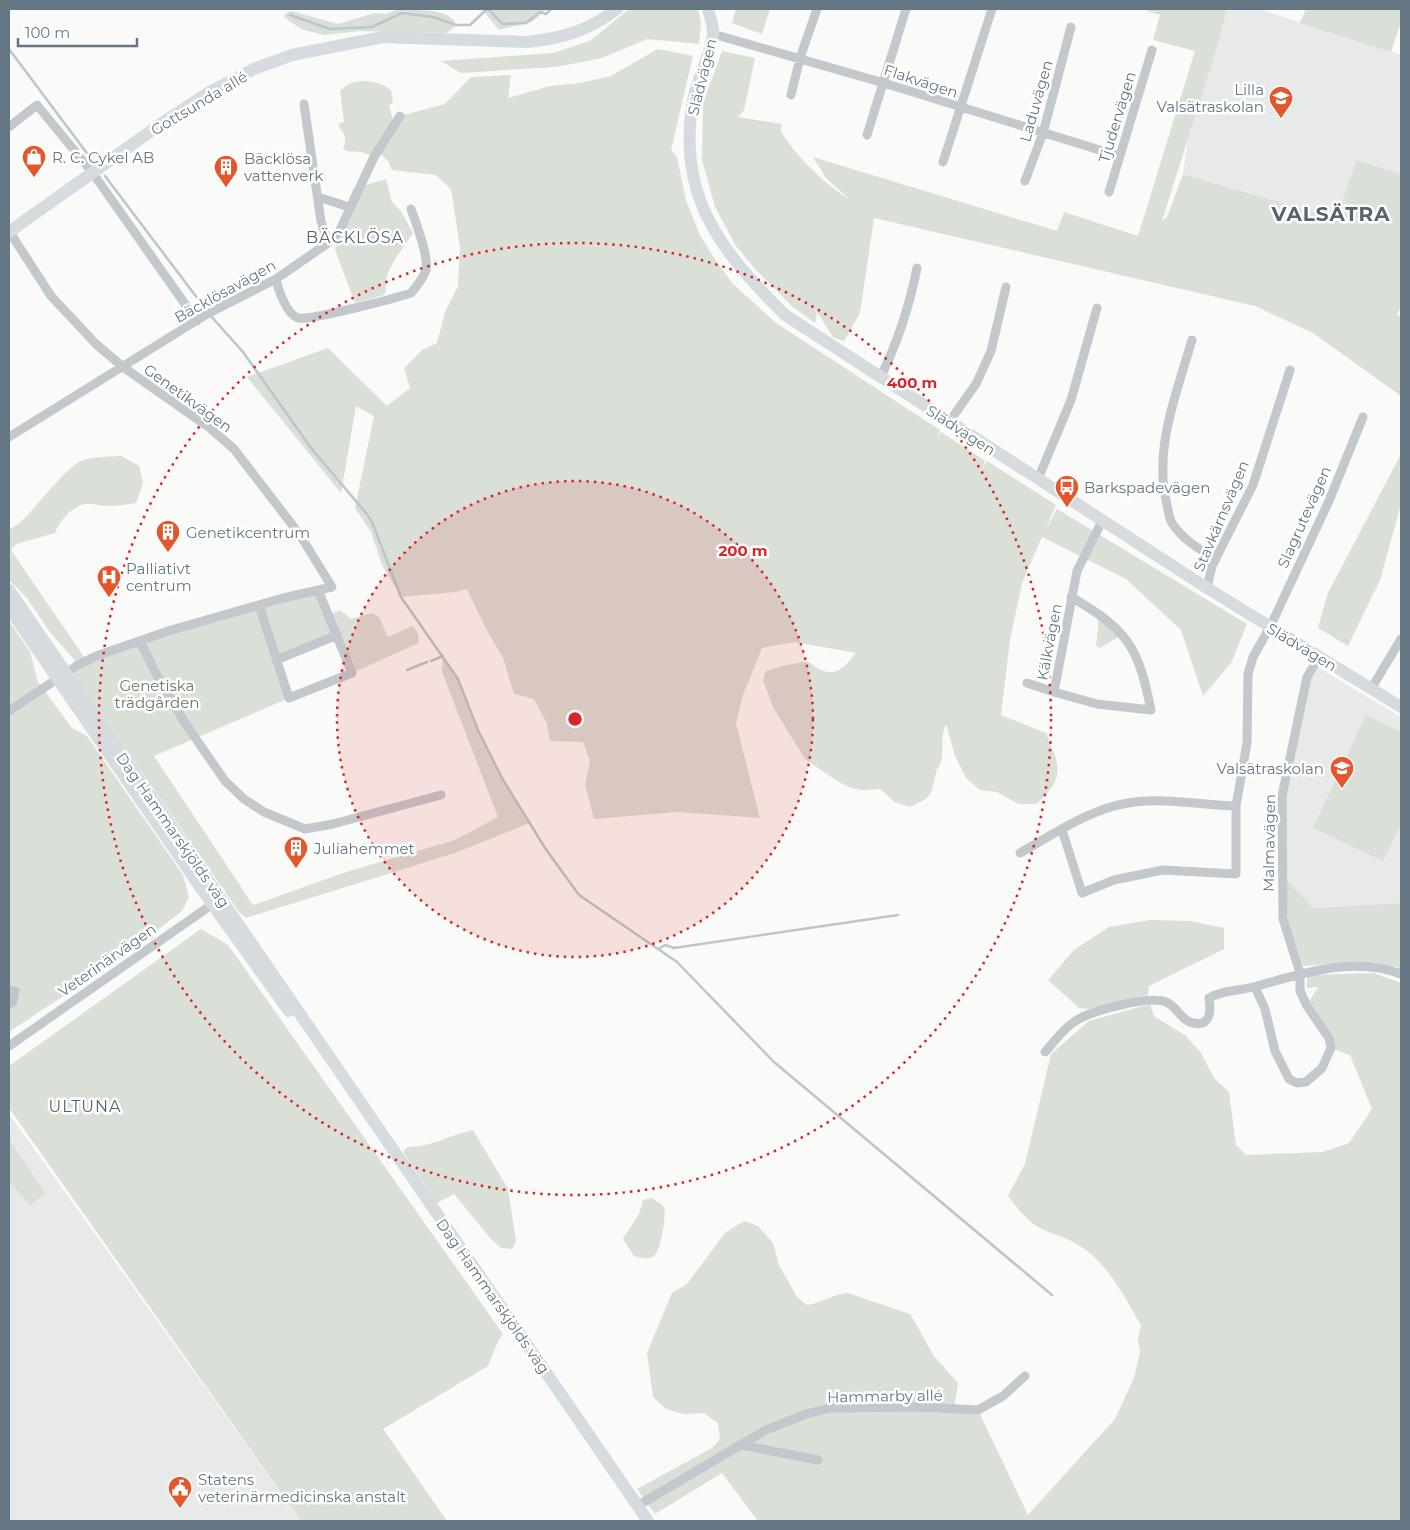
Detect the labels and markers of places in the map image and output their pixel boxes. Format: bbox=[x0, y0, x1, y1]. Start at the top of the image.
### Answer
place label: Lilla Valsätraskolan bbox=[1157, 80, 1264, 116]
school or university icon: Lilla Valsätraskolan bbox=[1268, 85, 1294, 119]
shop icon: R. C. Cykel AB bbox=[21, 144, 47, 178]
place label: R. C. Cykel AB bbox=[52, 148, 154, 167]
place label: Bäcklösa vattenverk bbox=[244, 149, 323, 185]
building icon: Bäcklösa vattenverk bbox=[213, 154, 239, 188]
bus stop icon: Barkspadevägen bbox=[1054, 474, 1080, 508]
place label: Barkspadevägen bbox=[1084, 478, 1210, 497]
building icon: Genetikcentrum bbox=[155, 519, 181, 553]
place label: Genetikcentrum bbox=[186, 523, 310, 542]
place label: Palliativt centrum bbox=[126, 559, 192, 595]
hospital icon: Palliativt centrum bbox=[96, 564, 122, 598]
centre of rings bbox=[566, 710, 584, 728]
school or university icon: Valsätraskolan bbox=[1329, 755, 1355, 789]
place label: Valsätraskolan bbox=[1217, 759, 1324, 778]
building icon: Juliahemmet bbox=[283, 835, 309, 869]
place label: Juliahemmet bbox=[313, 839, 415, 858]
place label: Statens veterinärmedicinska anstalt bbox=[198, 1470, 406, 1506]
public building icon: Statens veterinärmedicinska anstalt bbox=[167, 1475, 193, 1509]

